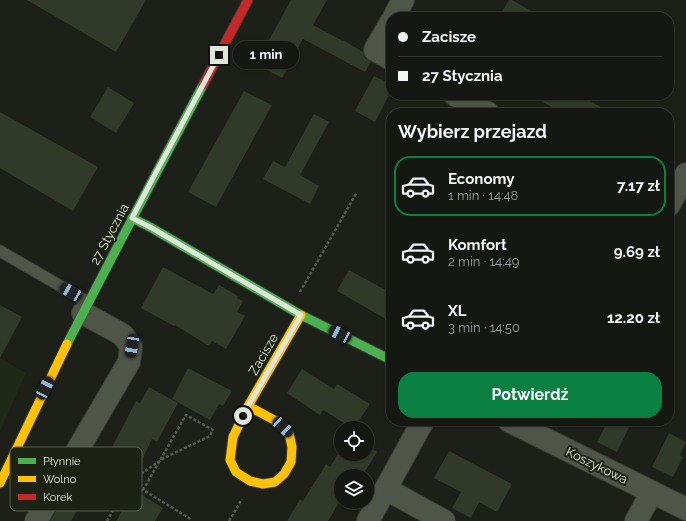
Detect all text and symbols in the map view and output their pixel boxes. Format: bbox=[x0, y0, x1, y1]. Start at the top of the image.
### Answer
text: Zacisze bbox=[422, 28, 476, 46]
callout: 1 min bbox=[233, 41, 299, 69]
route end bbox=[210, 46, 228, 64]
text: 1 min bbox=[250, 47, 282, 62]
text: 27 Stycznia bbox=[422, 67, 503, 85]
text: Wybierz przejazd bbox=[398, 121, 547, 142]
icon: car bbox=[400, 168, 436, 204]
text: Economy bbox=[448, 170, 515, 188]
text: 7.17 zł bbox=[617, 177, 660, 195]
text: 1 min · 14:48 bbox=[448, 188, 518, 203]
street label: 27 Stycznia bbox=[87, 201, 132, 267]
icon: car bbox=[400, 234, 436, 270]
text: Komfort bbox=[448, 236, 507, 254]
text: 9.69 zł bbox=[614, 243, 660, 261]
text: 2 min · 14:49 bbox=[448, 254, 519, 269]
car bbox=[58, 281, 84, 303]
icon: car bbox=[400, 300, 436, 336]
text: XL bbox=[448, 302, 466, 320]
text: 12.20 zł bbox=[607, 309, 660, 327]
text: 3 min · 14:50 bbox=[448, 320, 520, 335]
car bbox=[327, 323, 353, 345]
street label: Zacisze bbox=[246, 331, 281, 378]
car bbox=[124, 333, 140, 359]
button: Potwierdź bbox=[398, 372, 662, 418]
car bbox=[34, 375, 56, 401]
route start bbox=[234, 407, 252, 425]
car bbox=[270, 414, 296, 440]
map controls bbox=[334, 421, 374, 509]
button: locate bbox=[334, 421, 374, 461]
street label: Koszykowa bbox=[563, 444, 630, 487]
legend bbox=[10, 447, 142, 511]
text: Płynnie bbox=[43, 455, 81, 468]
button: layers bbox=[334, 469, 374, 509]
text: Wolno bbox=[43, 473, 77, 486]
text: Korek bbox=[43, 491, 72, 504]

